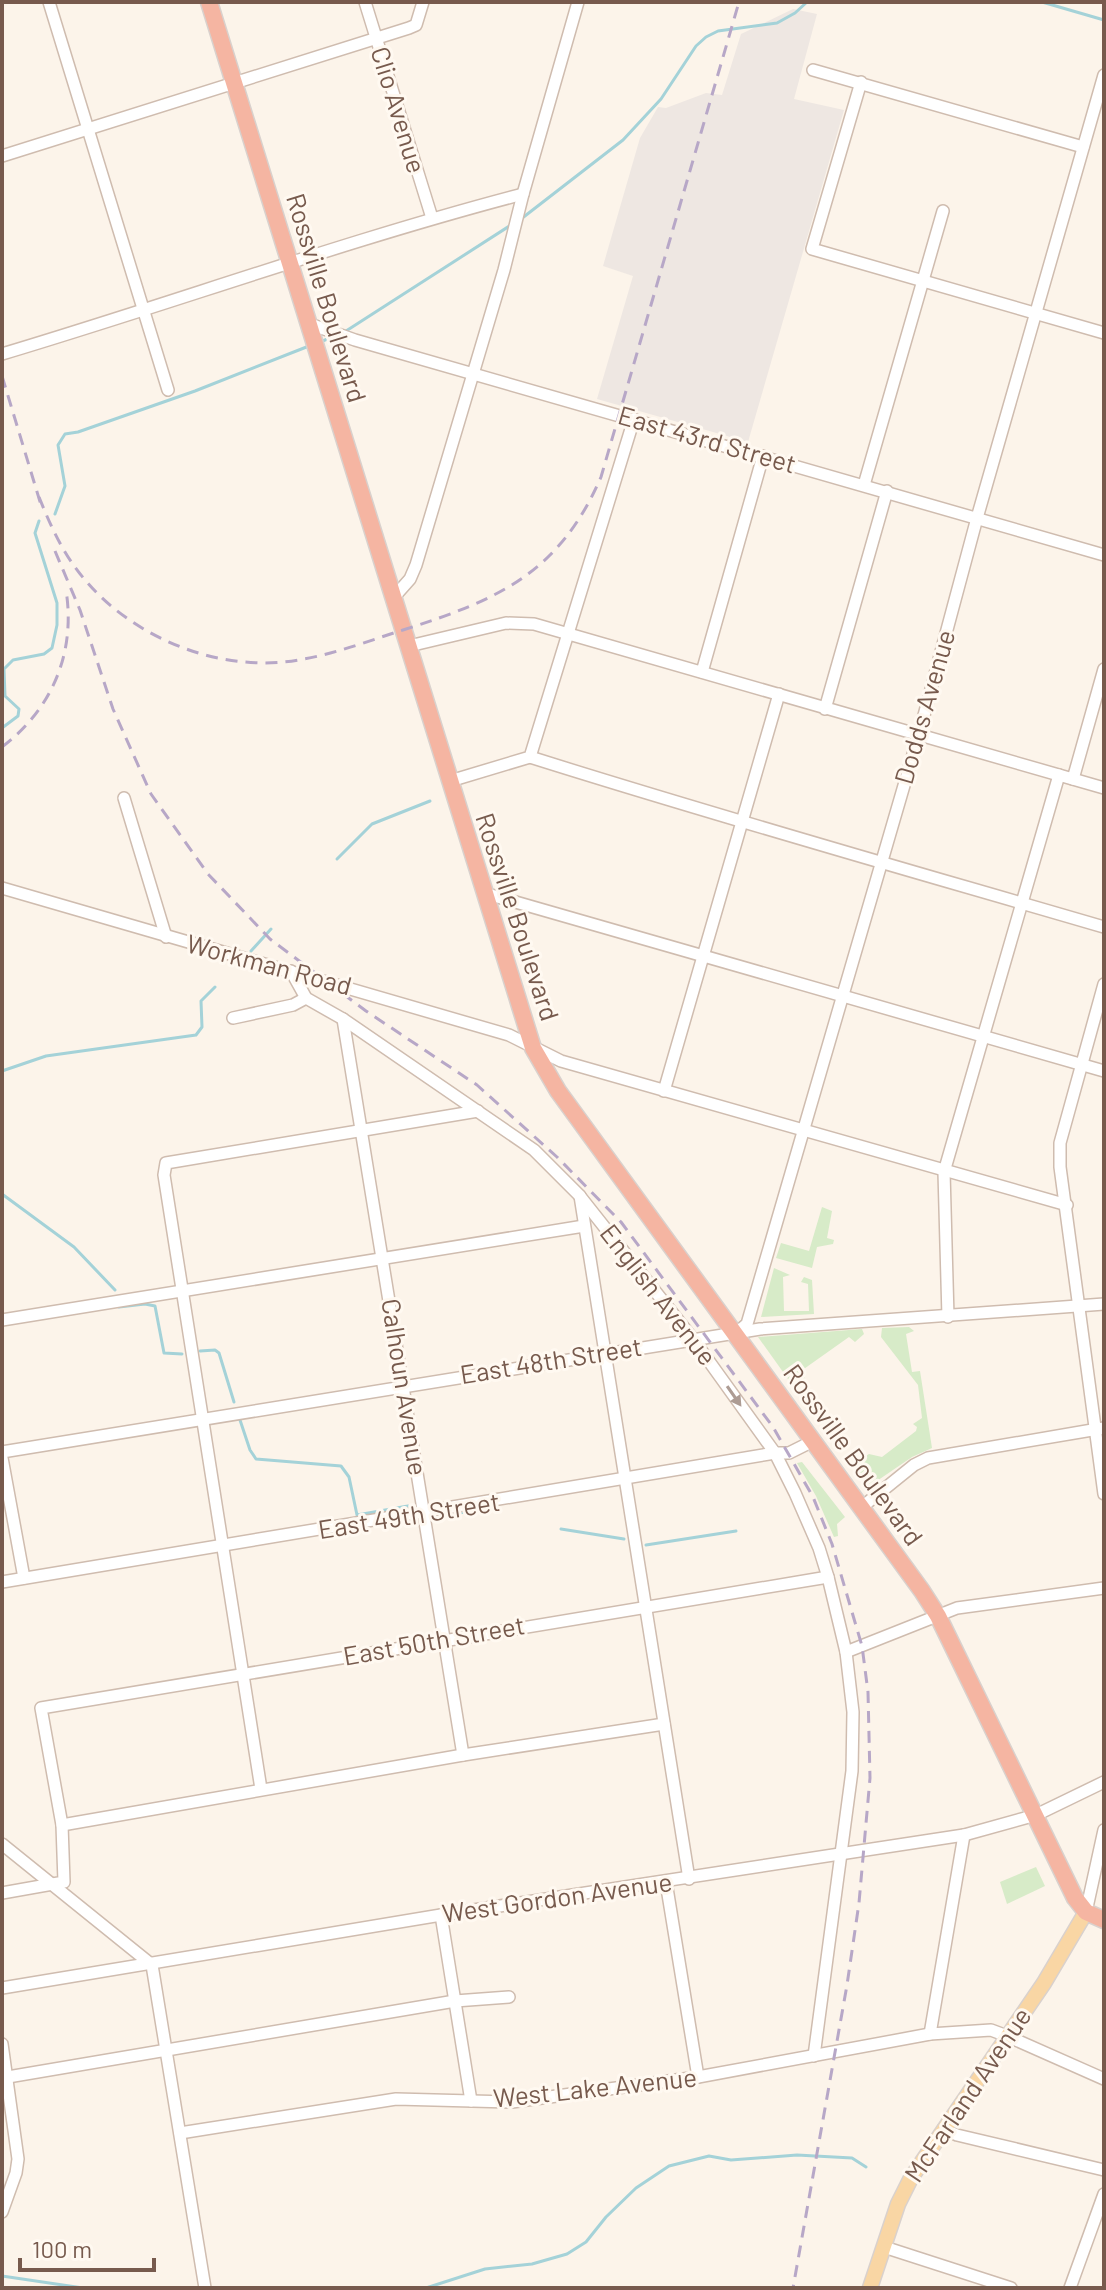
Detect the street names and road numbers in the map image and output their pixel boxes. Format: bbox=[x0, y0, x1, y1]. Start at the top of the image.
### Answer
street label: Clio Avenue bbox=[366, 43, 433, 176]
street label: Rossville Boulevard bbox=[281, 189, 374, 406]
street label: East 43rd Street bbox=[615, 398, 800, 479]
street label: Dodds Avenue bbox=[887, 626, 960, 787]
street label: Rossville Boulevard bbox=[470, 809, 567, 1024]
street label: Workman Road bbox=[183, 927, 355, 1000]
street label: English Avenue bbox=[594, 1217, 724, 1371]
street label: Calhoun Avenue bbox=[376, 1296, 435, 1477]
street label: East 48th Street bbox=[458, 1330, 644, 1389]
street label: Rossville Boulevard bbox=[778, 1357, 930, 1551]
street label: East 49th Street bbox=[316, 1485, 502, 1544]
street label: East 50th Street bbox=[341, 1608, 527, 1671]
street label: West Gordon Avenue bbox=[440, 1865, 674, 1928]
street label: McFarland Avenue bbox=[897, 2001, 1037, 2187]
street label: West Lake Avenue bbox=[491, 2060, 698, 2113]

